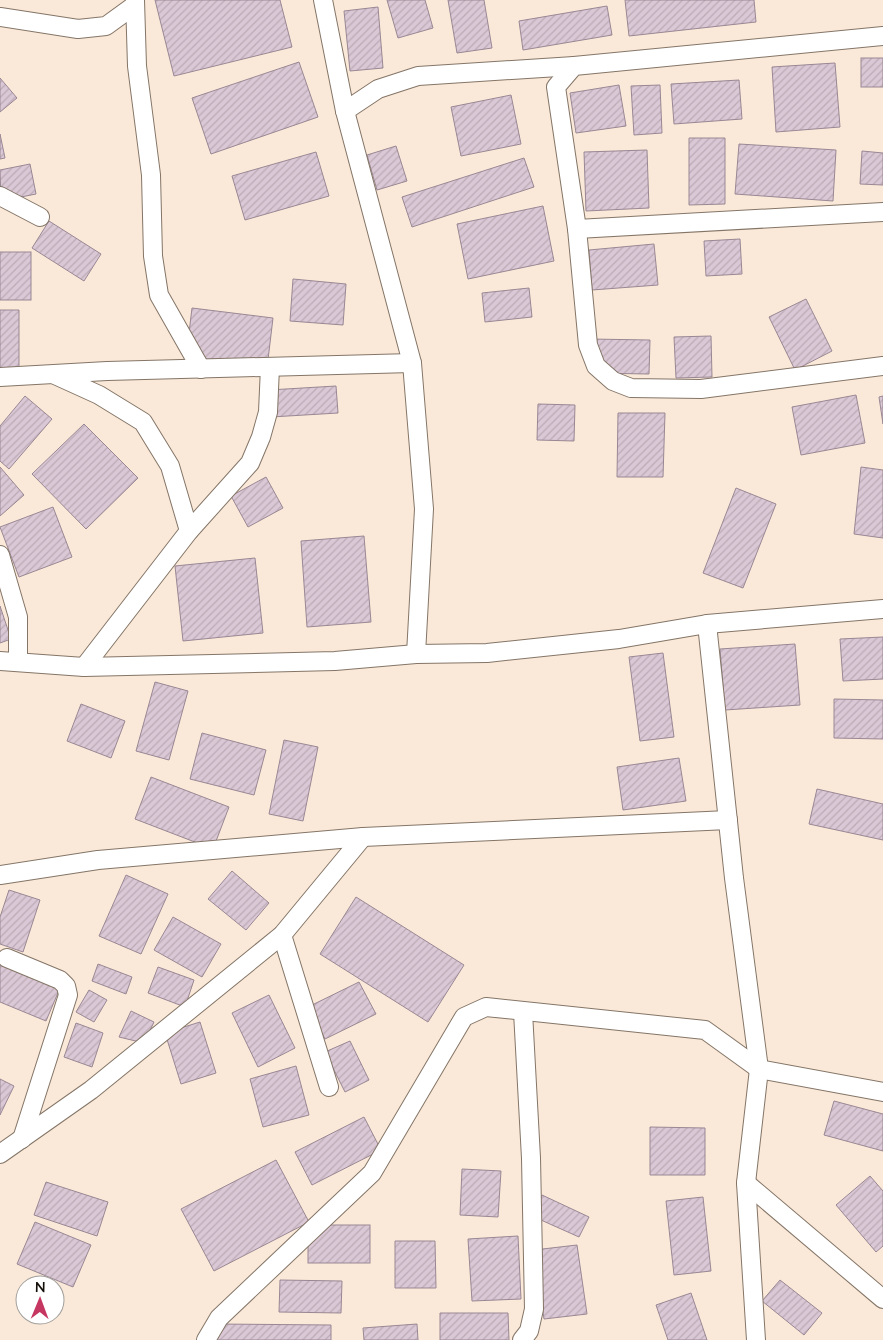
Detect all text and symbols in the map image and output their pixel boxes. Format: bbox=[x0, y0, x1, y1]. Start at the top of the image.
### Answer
north arrow bbox=[15, 1275, 65, 1325]
text: N bbox=[35, 1278, 46, 1295]

